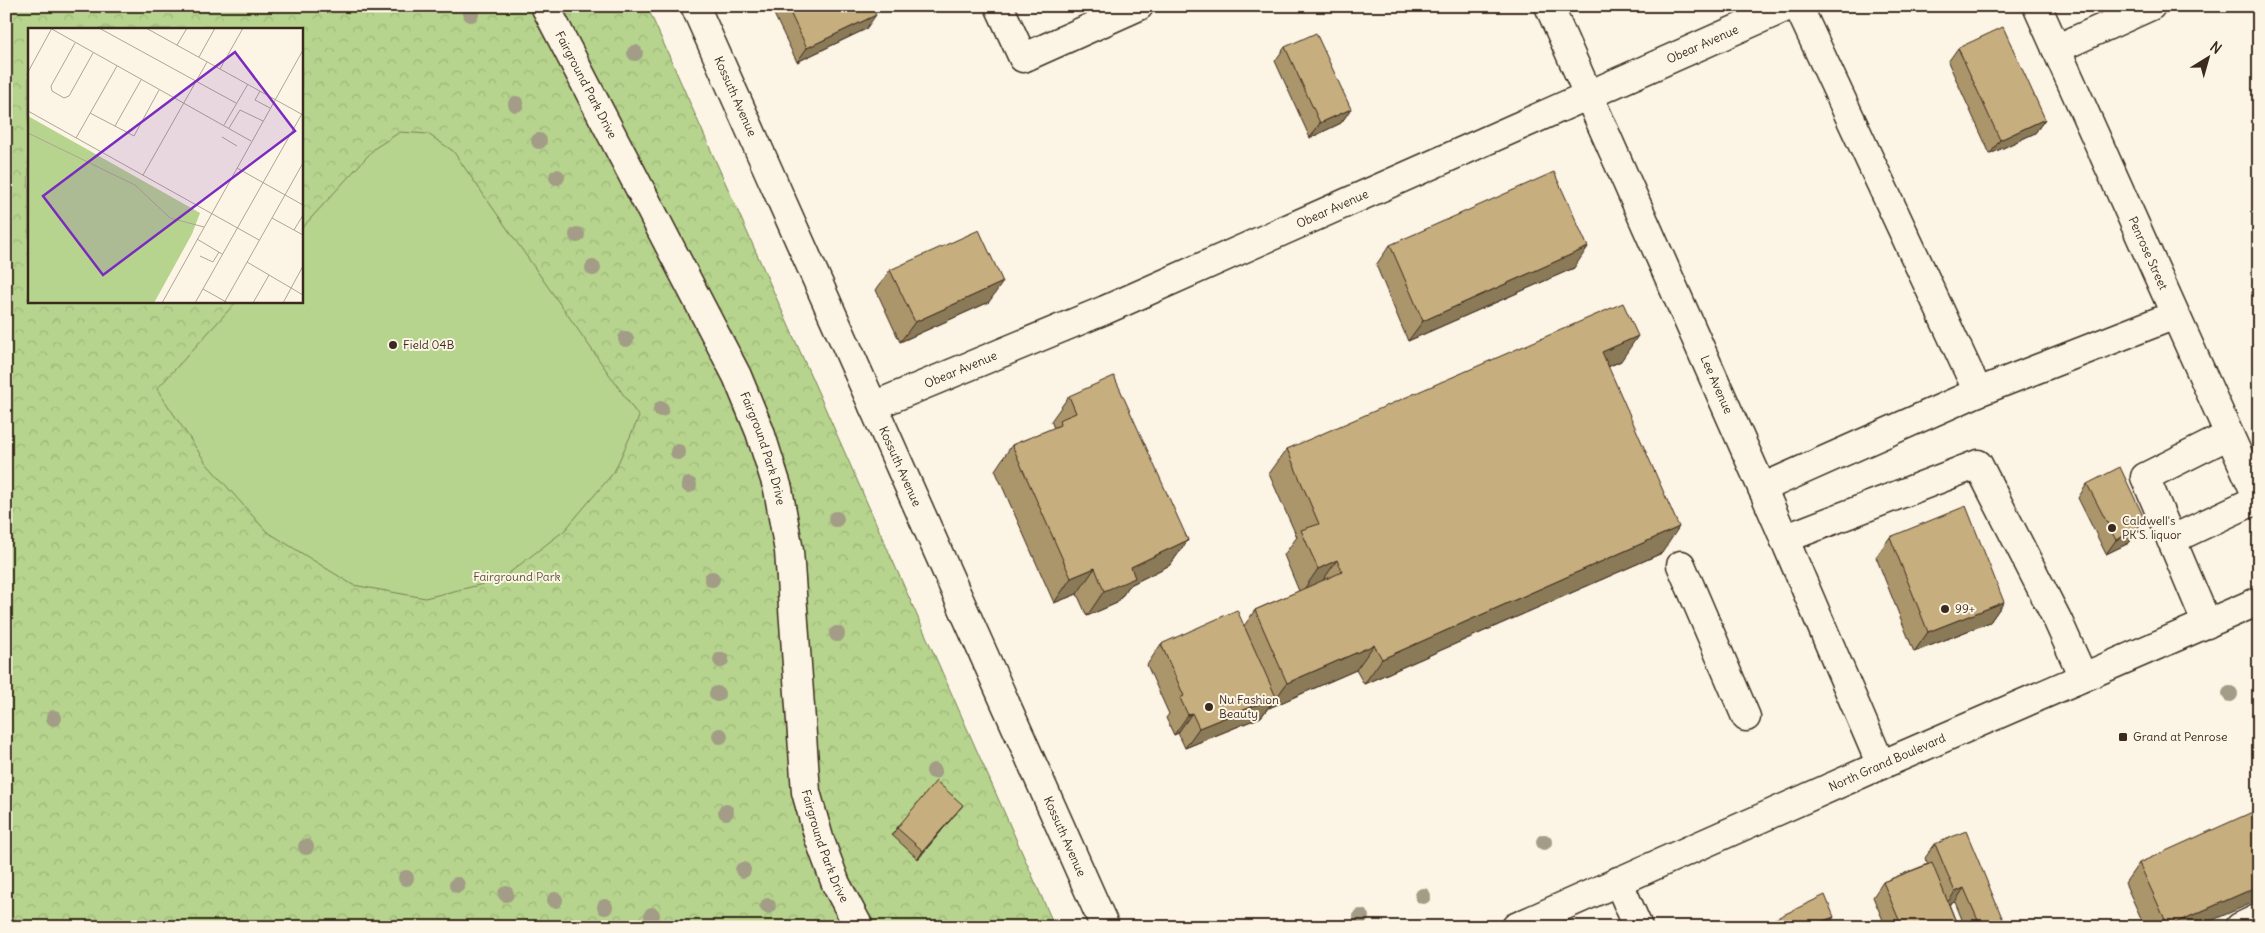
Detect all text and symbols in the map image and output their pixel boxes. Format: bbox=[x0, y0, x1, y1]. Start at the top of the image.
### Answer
street label: Obear Avenue bbox=[1664, 21, 1741, 67]
inset map bbox=[28, 28, 302, 302]
street label: Fairground Park Drive bbox=[552, 29, 620, 141]
north arrow bbox=[2182, 32, 2232, 82]
text: N bbox=[2207, 38, 2225, 58]
street label: Kossuth Avenue bbox=[711, 54, 760, 139]
street label: Obear Avenue bbox=[1294, 186, 1371, 231]
street label: Penrose Street bbox=[2125, 214, 2171, 292]
place label: Field 04B bbox=[403, 337, 454, 352]
marker: Field 04B bbox=[387, 339, 399, 351]
street label: Obear Avenue bbox=[922, 348, 999, 391]
street label: Lee Avenue bbox=[1697, 353, 1736, 416]
street label: Fairground Park Drive bbox=[737, 389, 789, 506]
street label: Kossuth Avenue bbox=[876, 424, 925, 509]
place label: Caldwell's PK'S. liquor bbox=[2122, 513, 2182, 542]
marker: Caldwell's PK'S. liquor bbox=[2106, 522, 2118, 534]
park label: Fairground Park bbox=[473, 569, 561, 584]
place label: 99+ bbox=[1955, 601, 1975, 616]
marker: 99+ bbox=[1939, 603, 1951, 615]
place label: Nu Fashion Beauty bbox=[1219, 692, 1279, 721]
marker: Nu Fashion Beauty bbox=[1203, 701, 1215, 713]
place label: Grand at Penrose bbox=[2133, 729, 2228, 744]
street label: North Grand Boulevard bbox=[1826, 730, 1948, 794]
marker: Grand at Penrose bbox=[2117, 731, 2129, 743]
street label: Fairground Park Drive bbox=[799, 788, 852, 905]
street label: Kossuth Avenue bbox=[1041, 794, 1089, 879]

